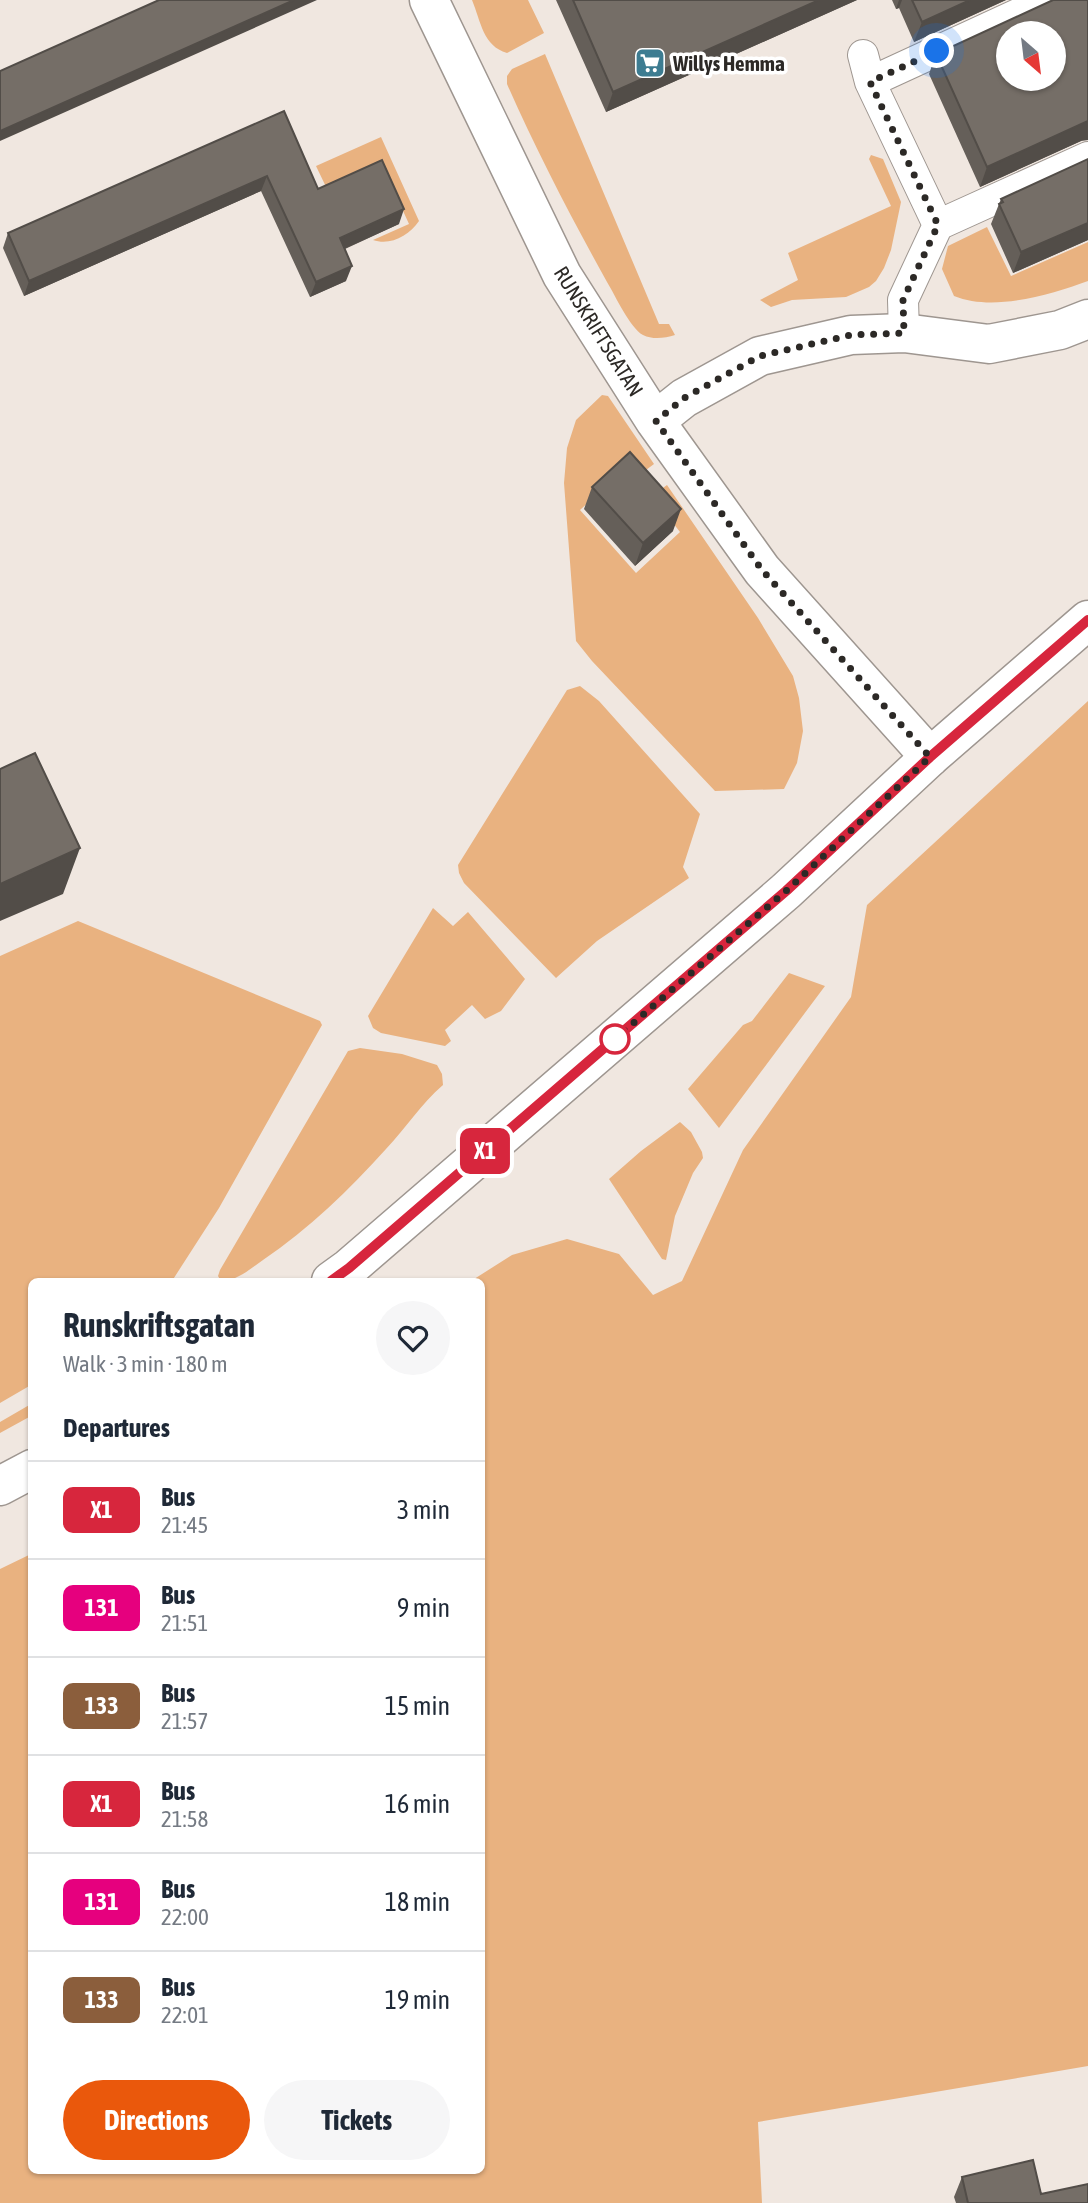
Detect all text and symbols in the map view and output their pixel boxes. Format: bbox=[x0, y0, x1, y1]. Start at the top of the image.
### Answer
north arrow bbox=[996, 21, 1066, 91]
map controls bbox=[996, 21, 1066, 91]
your location bbox=[919, 33, 954, 68]
supermarket icon: Willys Hemma bbox=[633, 46, 667, 80]
place label: Willys Hemma bbox=[672, 51, 785, 75]
street label: RUNSKRIFTSGATAN bbox=[550, 262, 648, 400]
unlabelled marker bbox=[600, 1024, 630, 1054]
line badge: X1 bbox=[454, 1128, 516, 1174]
text: X1 bbox=[474, 1137, 496, 1164]
button: heart bbox=[376, 1301, 450, 1375]
text: Runskriftsgatan bbox=[63, 1306, 255, 1344]
text: Walk · 3 min · 180 m bbox=[63, 1351, 227, 1377]
text: Departures bbox=[63, 1413, 170, 1443]
text: Bus bbox=[161, 1482, 195, 1512]
text: 3 min bbox=[397, 1495, 450, 1525]
text: X1 bbox=[90, 1496, 113, 1523]
text: 21:45 bbox=[161, 1512, 208, 1538]
text: Bus bbox=[161, 1580, 195, 1610]
text: 9 min bbox=[397, 1593, 450, 1623]
text: 131 bbox=[85, 1594, 118, 1621]
text: 21:51 bbox=[161, 1610, 208, 1636]
text: Bus bbox=[161, 1678, 195, 1708]
text: 15 min bbox=[385, 1691, 450, 1721]
text: 133 bbox=[85, 1692, 118, 1719]
text: 21:57 bbox=[161, 1708, 208, 1734]
text: Bus bbox=[161, 1776, 195, 1806]
text: 16 min bbox=[385, 1789, 450, 1819]
text: X1 bbox=[90, 1790, 113, 1817]
text: 21:58 bbox=[161, 1806, 208, 1832]
text: Bus bbox=[161, 1874, 195, 1904]
text: 18 min bbox=[385, 1887, 450, 1917]
text: 131 bbox=[85, 1888, 118, 1915]
text: 22:00 bbox=[161, 1904, 209, 1930]
text: Bus bbox=[161, 1972, 195, 2002]
text: 19 min bbox=[385, 1985, 450, 2015]
text: 133 bbox=[85, 1986, 118, 2013]
text: 22:01 bbox=[161, 2002, 209, 2028]
button: Directions bbox=[63, 2080, 250, 2160]
button: Tickets bbox=[264, 2080, 450, 2160]

